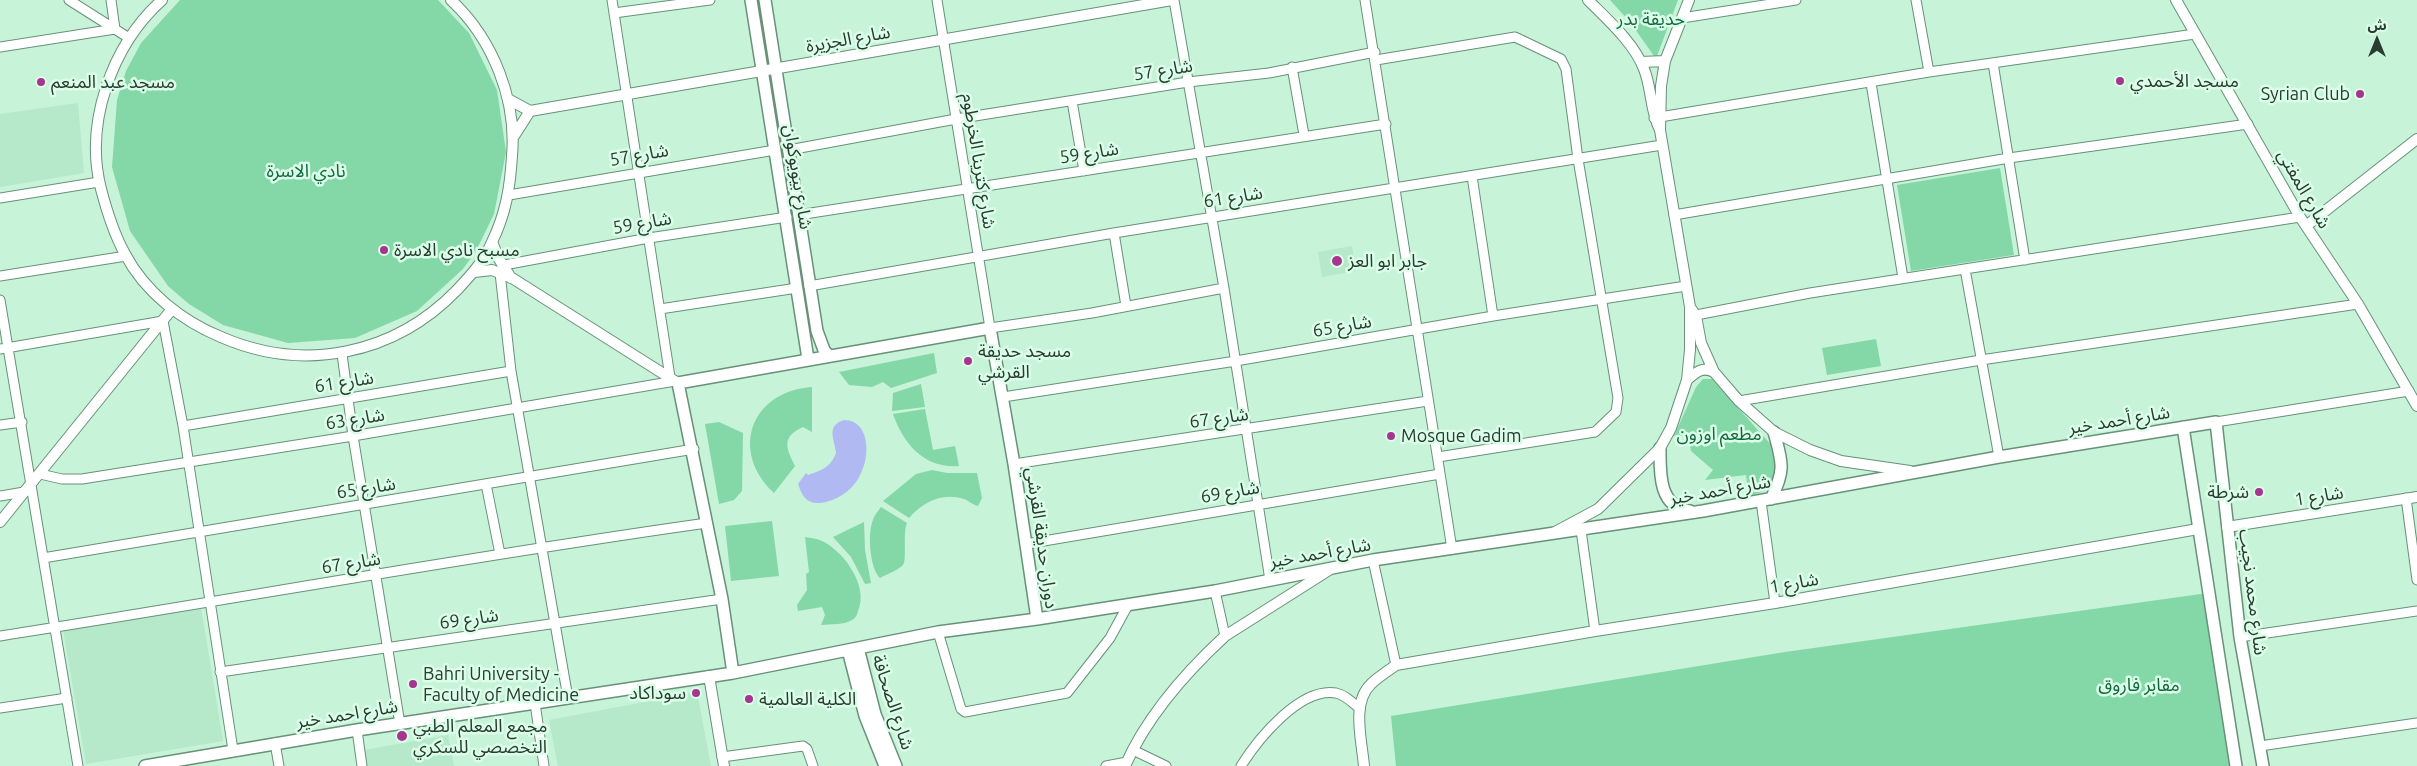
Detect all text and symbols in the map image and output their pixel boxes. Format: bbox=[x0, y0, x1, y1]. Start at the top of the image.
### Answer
park label: حديقة بدر bbox=[1617, 8, 1685, 30]
north arrow bbox=[2352, 15, 2402, 65]
text: ش bbox=[2367, 17, 2387, 33]
street label: شارع الجزيرة bbox=[804, 21, 892, 57]
street label: شارع 57 bbox=[1132, 55, 1194, 85]
place label: مسجد الأحمدي bbox=[2130, 70, 2239, 92]
place label: مسجد عبد المنعم bbox=[51, 71, 175, 93]
marker: مسجد الأحمدي bbox=[2114, 75, 2126, 87]
marker: مسجد عبد المنعم bbox=[35, 76, 47, 88]
place label: Syrian Club bbox=[2261, 83, 2350, 105]
marker: Syrian Club bbox=[2354, 88, 2366, 100]
street label: شارع كترينا الخرطوم bbox=[958, 92, 1000, 230]
street label: شارع بيويوكوان bbox=[779, 123, 817, 231]
street label: شارع 59 bbox=[1058, 138, 1120, 168]
street label: شارع 57 bbox=[608, 139, 670, 171]
street label: شارع المفتي bbox=[2273, 146, 2335, 232]
park label: نادي الاسرة bbox=[266, 160, 346, 182]
street label: شارع 61 bbox=[1202, 182, 1264, 212]
street label: شارع 59 bbox=[611, 207, 673, 239]
place label: مسبح نادي الاسرة bbox=[394, 239, 520, 261]
marker: مسبح نادي الاسرة bbox=[378, 244, 390, 256]
place label: جابر ابو العز bbox=[1348, 250, 1427, 272]
marker: جابر ابو العز bbox=[1330, 254, 1344, 268]
street label: شارع 65 bbox=[1311, 310, 1373, 342]
place label: مسجد حديقة القرشي bbox=[978, 340, 1071, 382]
marker: مسجد حديقة القرشي bbox=[962, 355, 974, 367]
street label: شارع 61 bbox=[313, 367, 375, 397]
street label: شارع أحمد خير bbox=[2067, 401, 2171, 439]
street label: شارع 67 bbox=[1188, 403, 1250, 433]
street label: شارع 63 bbox=[324, 404, 386, 434]
park label: مطعم اوزون bbox=[1676, 423, 1762, 445]
place label: Mosque Gadim bbox=[1401, 425, 1521, 447]
marker: Mosque Gadim bbox=[1385, 430, 1397, 442]
street label: دوران حديقة القرشي bbox=[1021, 466, 1063, 610]
street label: شارع أحمد خير bbox=[1668, 470, 1772, 510]
street label: شارع 65 bbox=[335, 473, 397, 503]
street label: شارع 69 bbox=[1199, 476, 1261, 508]
place label: شرطة bbox=[2207, 481, 2249, 503]
street label: شارع 1 bbox=[2293, 481, 2345, 511]
marker: شرطة bbox=[2253, 486, 2265, 498]
street label: شارع محمد نجيب bbox=[2235, 528, 2271, 656]
street label: شارع أحمد خير bbox=[1268, 533, 1372, 573]
street label: شارع 67 bbox=[320, 548, 382, 578]
street label: شارع 1 bbox=[1768, 568, 1820, 598]
street label: شارع 69 bbox=[438, 604, 500, 634]
street label: شارع الصحافة bbox=[867, 652, 919, 752]
place label: Bahri University - Faculty of Medicine bbox=[423, 663, 579, 706]
park label: مقابر فاروق bbox=[2098, 674, 2180, 696]
marker: Bahri University - Faculty of Medicine bbox=[407, 678, 419, 690]
place label: سوداكاد bbox=[629, 682, 686, 704]
marker: سوداكاد bbox=[690, 687, 702, 699]
place label: الكلية العالمية bbox=[759, 688, 856, 710]
marker: الكلية العالمية bbox=[743, 693, 755, 705]
street label: شارع احمد خير bbox=[295, 695, 399, 733]
place label: مجمع المعلم الطبي التخصصي للسكري bbox=[413, 715, 548, 758]
marker: مجمع المعلم الطبي التخصصي للسكري bbox=[395, 729, 409, 743]

